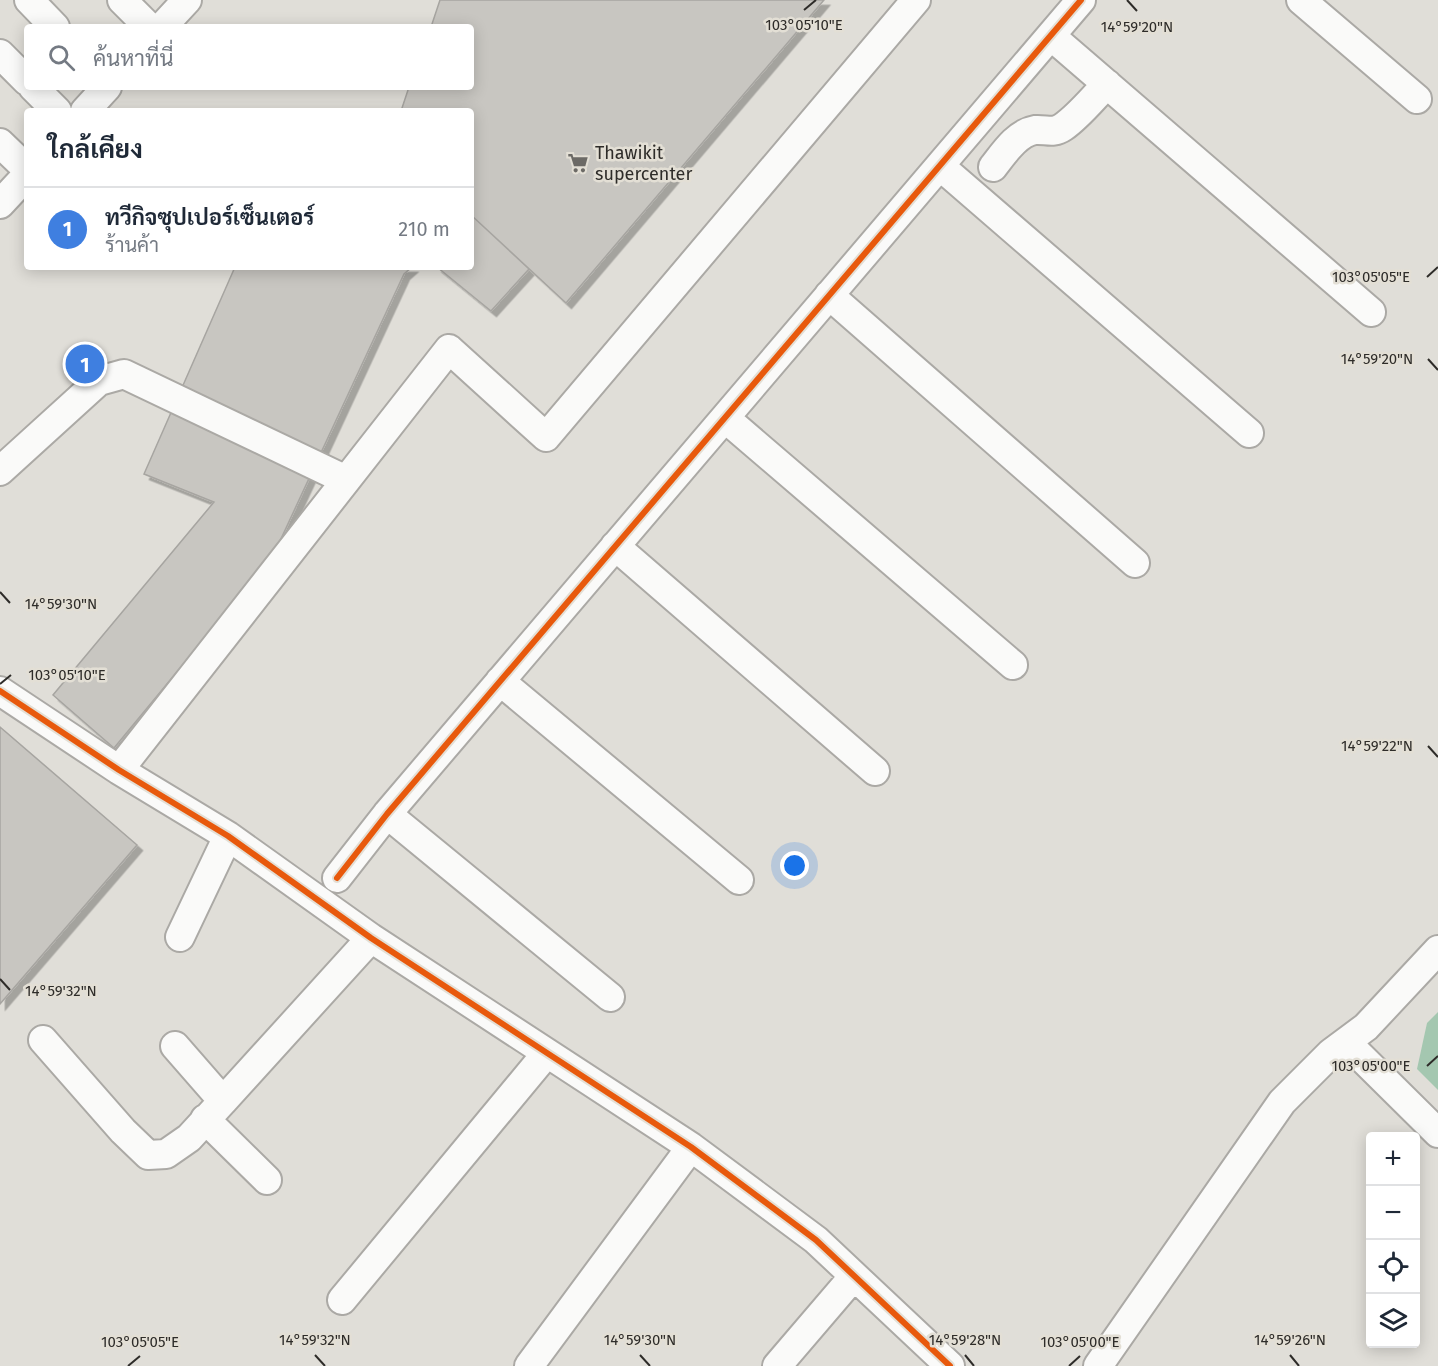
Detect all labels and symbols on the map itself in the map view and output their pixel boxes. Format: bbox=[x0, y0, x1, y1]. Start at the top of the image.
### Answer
text: 103°05'10"E bbox=[765, 16, 843, 34]
text: 14°59'20"N bbox=[1101, 18, 1173, 36]
place label: Thawikit supercenter bbox=[595, 142, 692, 185]
supermarket icon: Thawikit supercenter bbox=[566, 151, 590, 175]
text: 103°05'05"E bbox=[1332, 268, 1410, 286]
pin: 1 bbox=[66, 342, 104, 386]
text: 14°59'20"N bbox=[1341, 350, 1413, 368]
text: 14°59'30"N bbox=[25, 595, 97, 613]
text: 103°05'10"E bbox=[28, 666, 106, 684]
text: 14°59'22"N bbox=[1341, 737, 1413, 755]
your location bbox=[780, 851, 809, 880]
text: 14°59'32"N bbox=[25, 982, 97, 1000]
text: 103°05'00"E bbox=[1331, 1057, 1411, 1075]
text: 14°59'32"N bbox=[279, 1331, 351, 1349]
text: 14°59'30"N bbox=[604, 1331, 676, 1349]
text: 14°59'28"N bbox=[929, 1331, 1001, 1349]
text: 14°59'26"N bbox=[1254, 1331, 1326, 1349]
text: 103°05'05"E bbox=[101, 1333, 179, 1351]
text: 103°05'00"E bbox=[1040, 1333, 1120, 1351]

